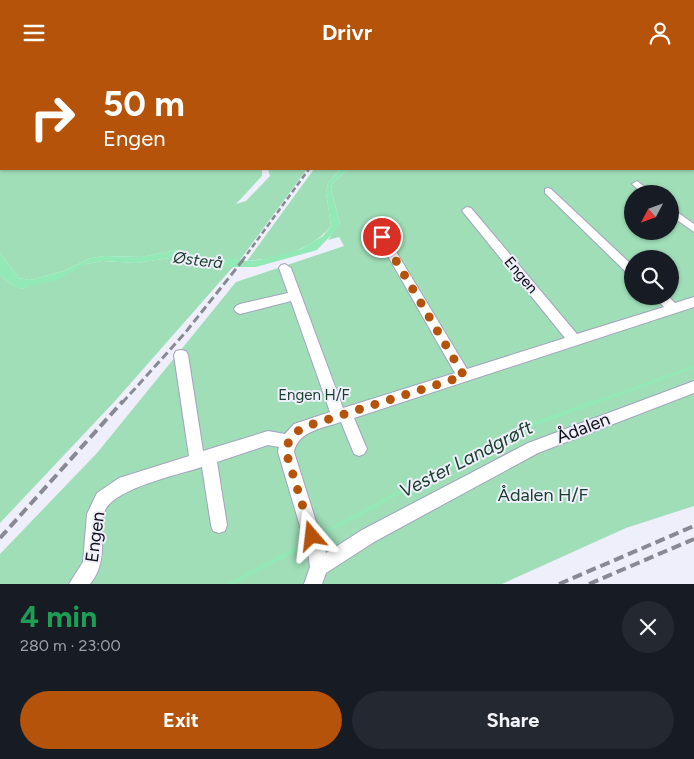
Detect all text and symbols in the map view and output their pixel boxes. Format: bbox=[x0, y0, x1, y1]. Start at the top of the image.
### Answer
icon: menu bbox=[20, 19, 48, 47]
text: Drivr bbox=[322, 19, 372, 46]
icon: person bbox=[646, 19, 674, 47]
text: 50 m bbox=[103, 83, 185, 125]
icon: right bbox=[20, 85, 85, 150]
text: Engen bbox=[103, 125, 166, 152]
north arrow bbox=[624, 185, 679, 240]
map controls bbox=[624, 185, 679, 305]
pin bbox=[361, 216, 403, 258]
icon: arrive bbox=[368, 223, 396, 251]
water label: Østerå bbox=[171, 247, 224, 272]
button: search bbox=[624, 250, 679, 305]
street label: Engen bbox=[500, 253, 542, 297]
park label: Engen H/F bbox=[278, 386, 350, 404]
street label: Ådalen bbox=[553, 408, 613, 448]
water label: Vester Landgrøft bbox=[396, 415, 537, 502]
park label: Ådalen H/F bbox=[498, 484, 588, 506]
position arrow bbox=[285, 509, 337, 561]
street label: Engen bbox=[81, 510, 109, 564]
text: 4 min bbox=[20, 598, 97, 635]
button: close bbox=[622, 601, 674, 653]
text: 280 m · 23:00 bbox=[20, 636, 121, 655]
button: Exit bbox=[20, 691, 342, 749]
button: Share bbox=[352, 691, 674, 749]

